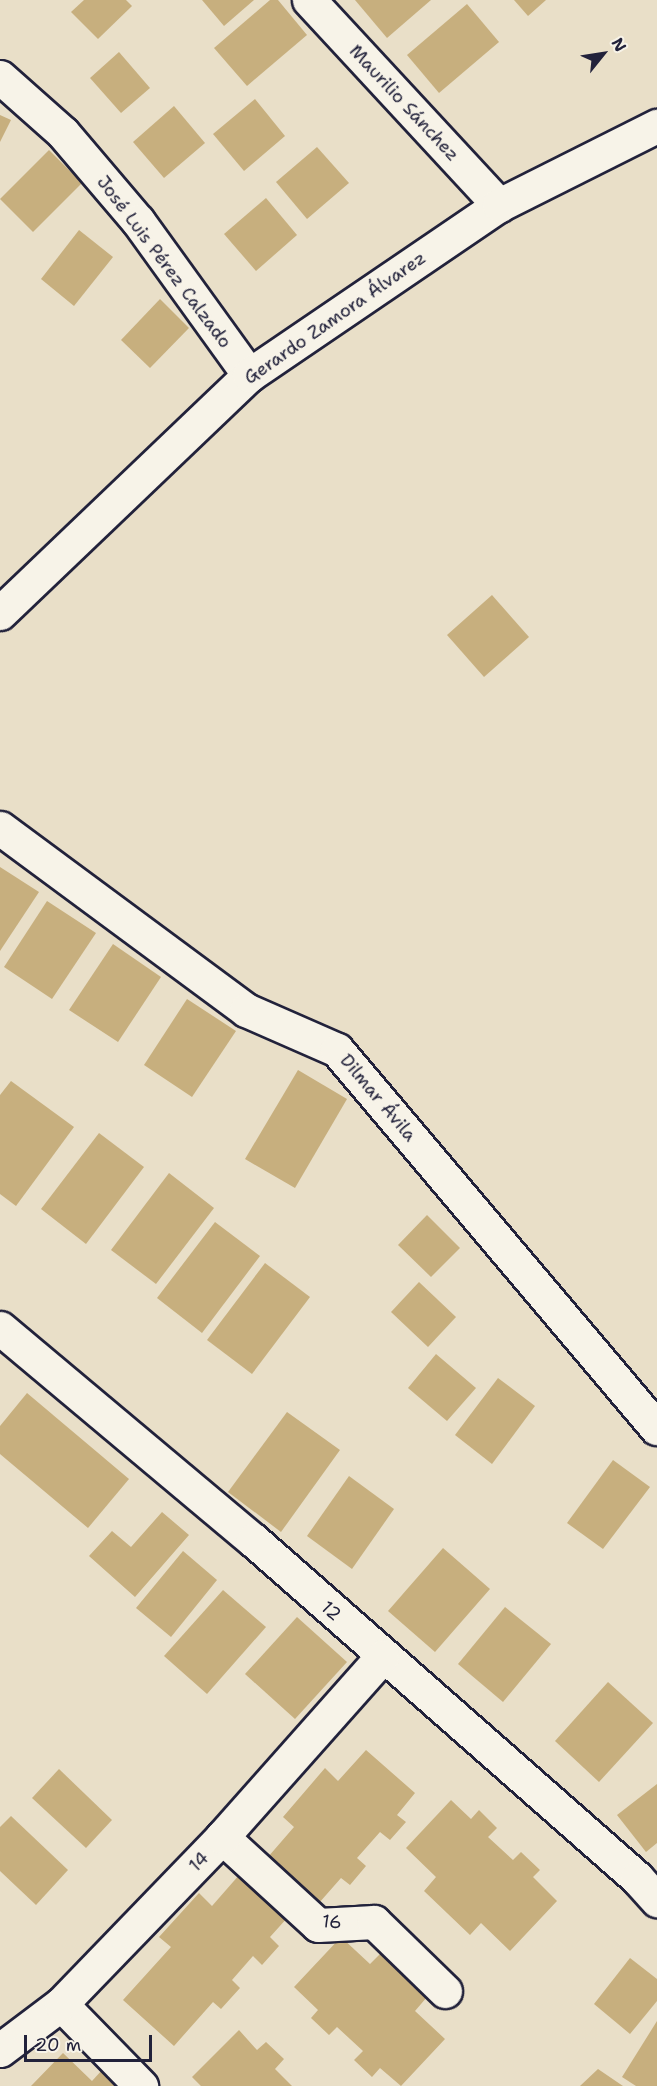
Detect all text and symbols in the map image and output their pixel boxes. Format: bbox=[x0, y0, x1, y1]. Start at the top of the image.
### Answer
north arrow bbox=[573, 24, 633, 84]
text: N bbox=[607, 34, 631, 55]
street label: Maurilio Sánchez bbox=[345, 40, 463, 166]
street label: José Luis Pérez Calzado bbox=[92, 172, 236, 352]
street label: Gerardo Zamora Álvarez bbox=[240, 247, 430, 389]
street label: Dilmar Ávila bbox=[335, 1050, 421, 1146]
street label: 12 bbox=[317, 1597, 345, 1625]
street label: 14 bbox=[185, 1848, 213, 1876]
street label: 16 bbox=[322, 1911, 342, 1933]
scale bar bbox=[27, 2023, 154, 2061]
text: 20 m bbox=[35, 2033, 81, 2057]

